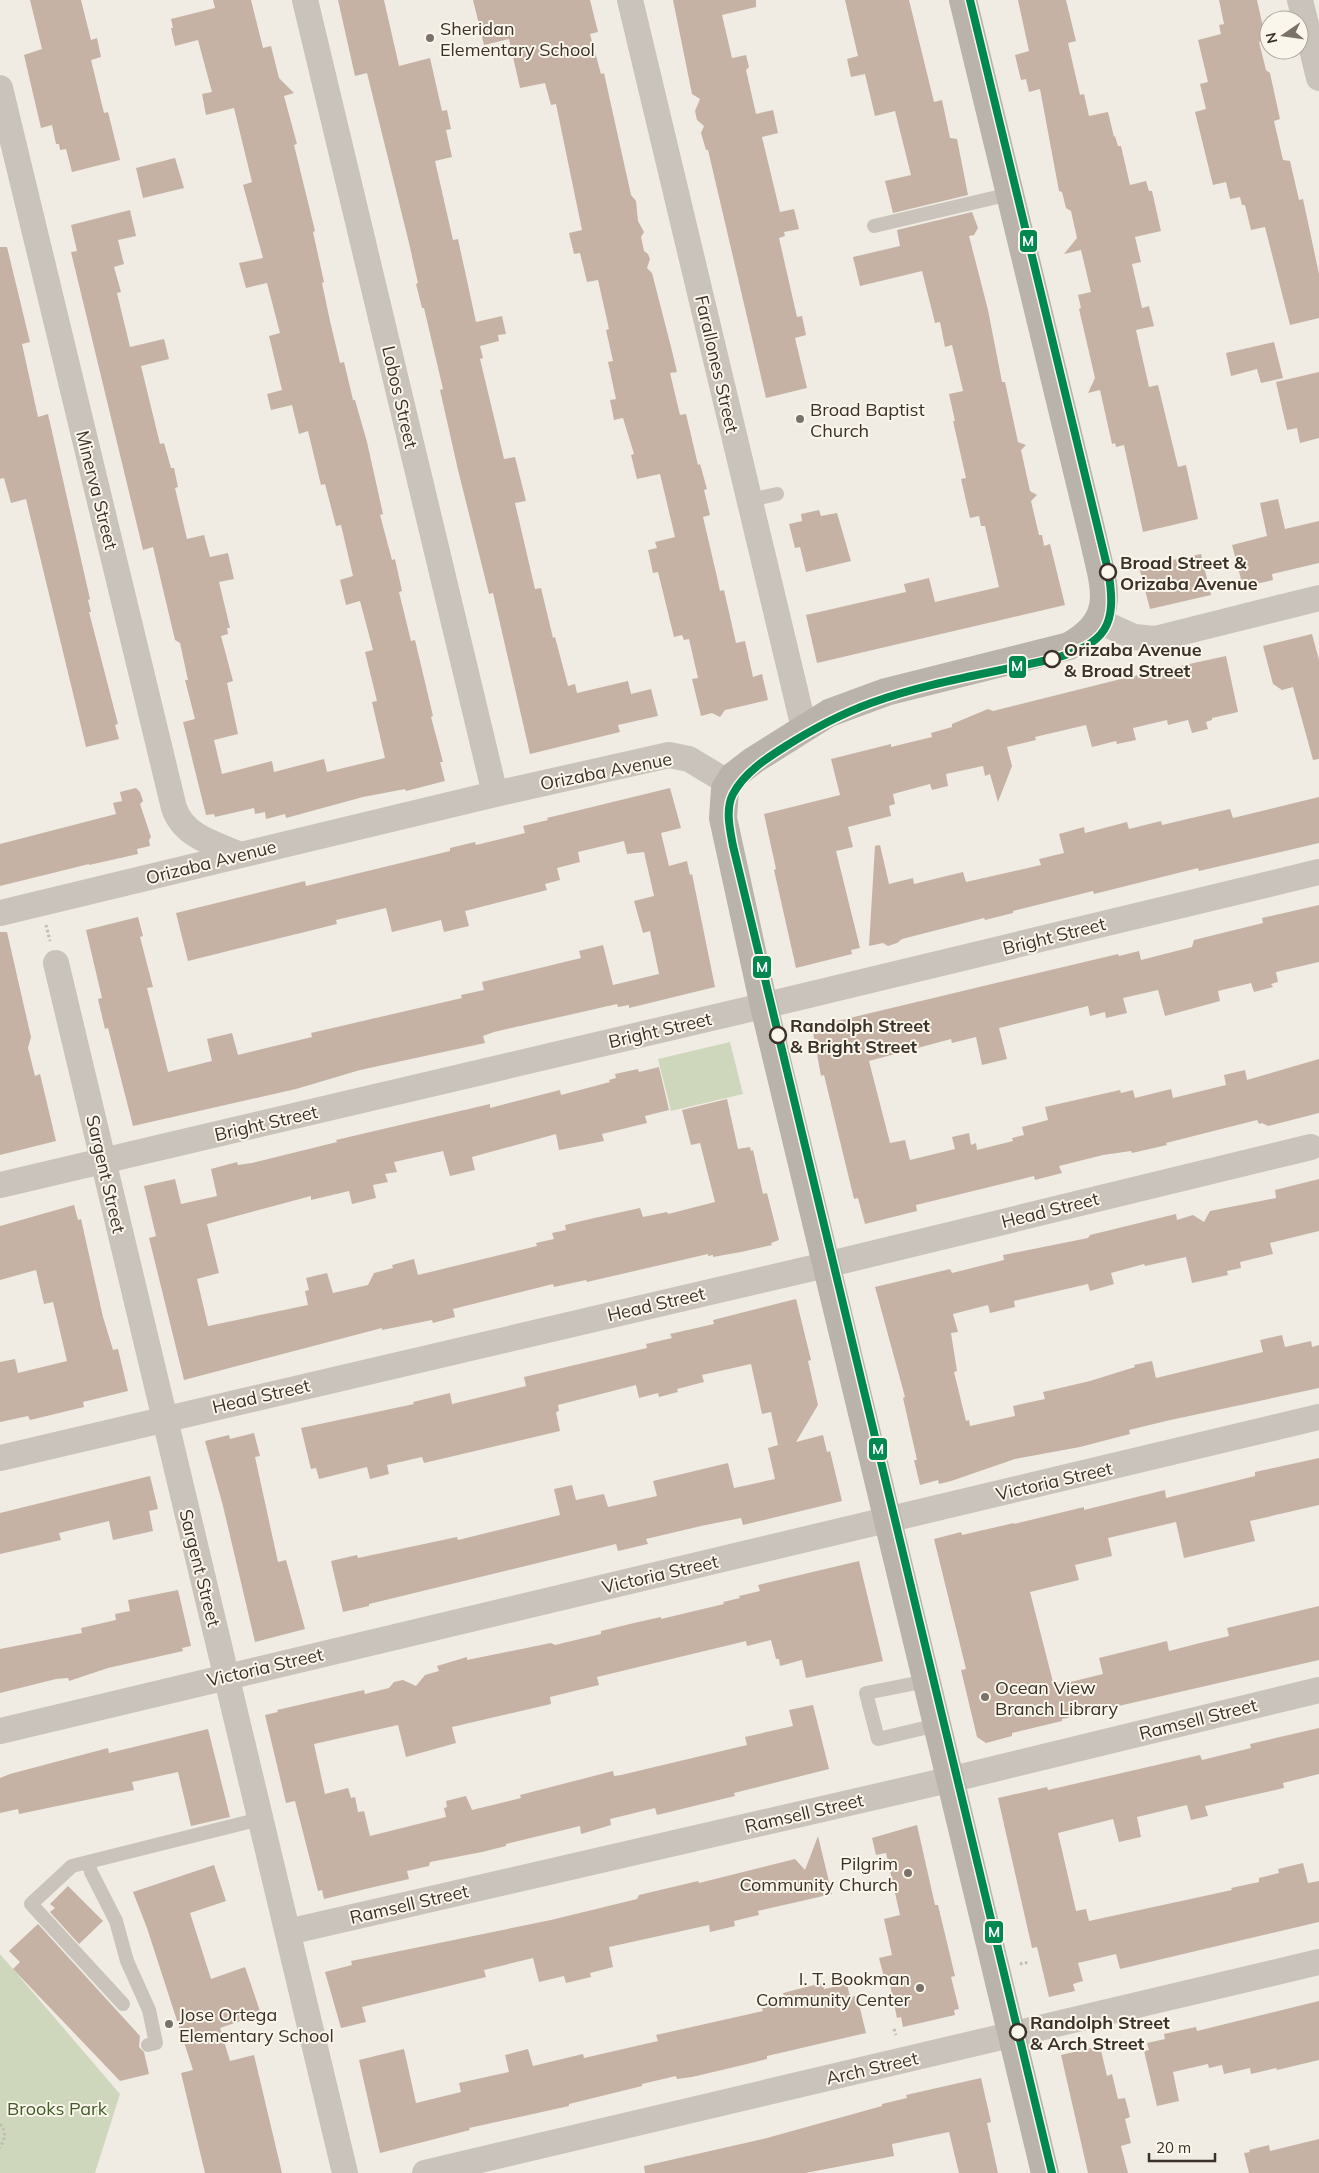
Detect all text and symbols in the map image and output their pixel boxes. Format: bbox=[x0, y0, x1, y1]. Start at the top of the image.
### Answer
north arrow bbox=[1259, 10, 1309, 60]
place label: Sheridan Elementary School bbox=[440, 17, 595, 61]
text: N bbox=[1261, 31, 1281, 45]
marker: Sheridan Elementary School bbox=[424, 32, 436, 44]
line badge: M bbox=[1019, 229, 1038, 253]
text: M bbox=[1022, 232, 1034, 250]
street label: Farallones Street bbox=[690, 293, 744, 435]
street label: Lobos Street bbox=[377, 344, 423, 450]
place label: Broad Baptist Church bbox=[810, 398, 925, 442]
marker: Broad Baptist Church bbox=[794, 413, 806, 425]
street label: Minerva Street bbox=[71, 428, 123, 552]
place label: Broad Street & Orizaba Avenue bbox=[1120, 551, 1258, 595]
marker: Broad Street & Orizaba Avenue bbox=[1099, 563, 1117, 581]
place label: Orizaba Avenue & Broad Street bbox=[1064, 638, 1202, 682]
marker: Orizaba Avenue & Broad Street bbox=[1043, 650, 1061, 668]
line badge: M bbox=[1008, 655, 1027, 679]
text: M bbox=[1011, 657, 1023, 675]
street label: Orizaba Avenue bbox=[538, 747, 674, 795]
street label: Orizaba Avenue bbox=[143, 835, 279, 889]
street label: Bright Street bbox=[1000, 912, 1108, 960]
line badge: M bbox=[752, 955, 772, 979]
text: M bbox=[756, 958, 768, 976]
street label: Bright Street bbox=[606, 1007, 714, 1053]
place label: Randolph Street & Bright Street bbox=[790, 1014, 930, 1058]
marker: Randolph Street & Bright Street bbox=[769, 1026, 787, 1044]
street label: Bright Street bbox=[212, 1100, 320, 1146]
street label: Sargent Street bbox=[81, 1113, 131, 1235]
street label: Head Street bbox=[999, 1187, 1101, 1233]
street label: Head Street bbox=[605, 1282, 707, 1326]
street label: Head Street bbox=[210, 1374, 312, 1418]
line badge: M bbox=[868, 1437, 888, 1461]
text: M bbox=[872, 1440, 884, 1458]
street label: Victoria Street bbox=[994, 1456, 1114, 1506]
street label: Sargent Street bbox=[174, 1507, 226, 1629]
street label: Victoria Street bbox=[600, 1549, 720, 1599]
street label: Victoria Street bbox=[205, 1642, 325, 1692]
place label: Ocean View Branch Library bbox=[995, 1676, 1118, 1720]
marker: Ocean View Branch Library bbox=[979, 1691, 991, 1703]
street label: Ramsell Street bbox=[1137, 1693, 1259, 1745]
street label: Ramsell Street bbox=[743, 1788, 865, 1838]
place label: Pilgrim Community Church bbox=[739, 1852, 898, 1896]
marker: Pilgrim Community Church bbox=[902, 1867, 914, 1879]
street label: Ramsell Street bbox=[348, 1879, 470, 1929]
line badge: M bbox=[984, 1920, 1004, 1944]
text: M bbox=[988, 1923, 1000, 1941]
place label: I. T. Bookman Community Center bbox=[756, 1967, 910, 2011]
marker: I. T. Bookman Community Center bbox=[914, 1982, 926, 1994]
place label: Jose Ortega Elementary School bbox=[179, 2003, 334, 2047]
place label: Randolph Street & Arch Street bbox=[1030, 2011, 1170, 2055]
marker: Jose Ortega Elementary School bbox=[163, 2018, 175, 2030]
marker: Randolph Street & Arch Street bbox=[1009, 2023, 1027, 2041]
street label: Arch Street bbox=[824, 2046, 920, 2090]
park label: Brooks Park bbox=[7, 2097, 108, 2120]
scale bar bbox=[1149, 2130, 1215, 2162]
text: 20 m bbox=[1156, 2138, 1191, 2157]

